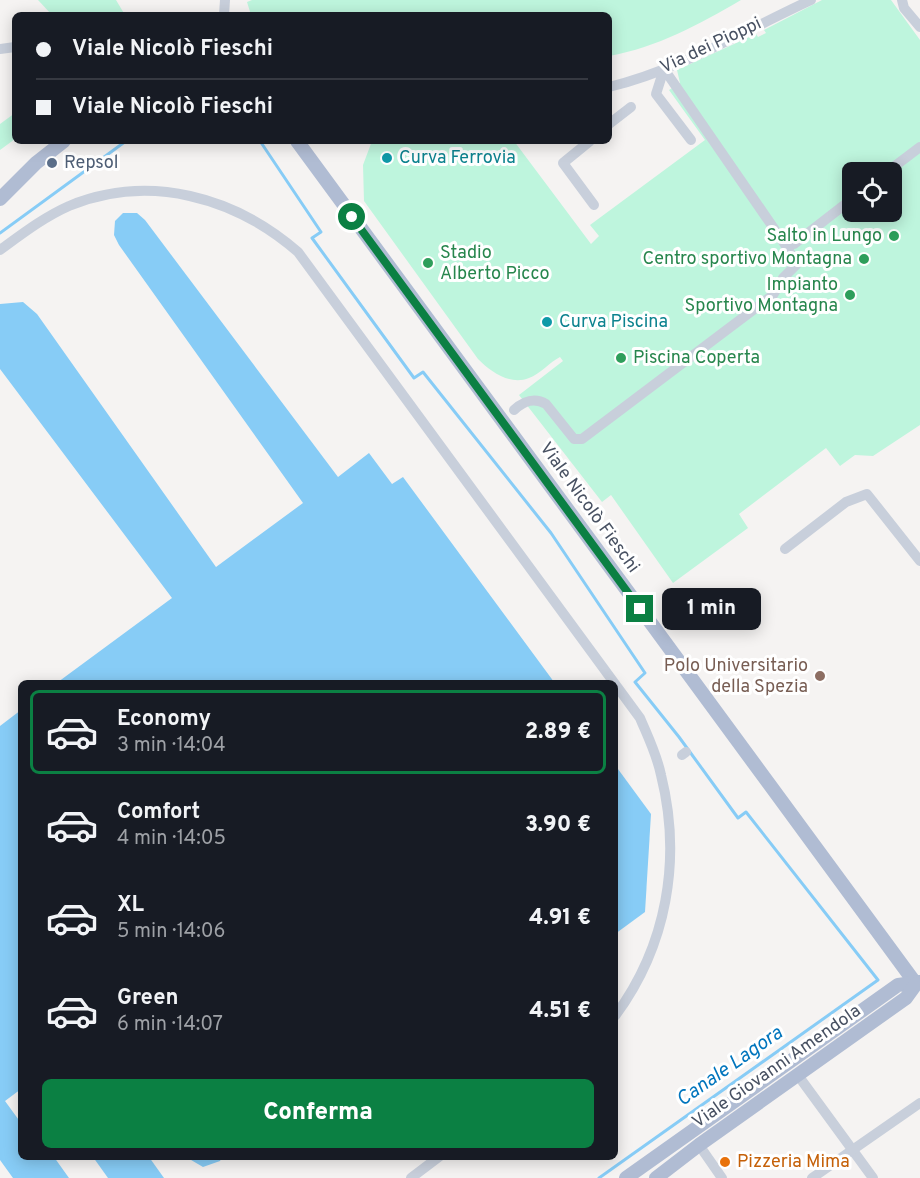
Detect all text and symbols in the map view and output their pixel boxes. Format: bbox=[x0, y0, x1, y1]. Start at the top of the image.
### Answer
street label: Via dei Pioppi bbox=[657, 12, 765, 80]
text: Viale Nicolò Fieschi bbox=[72, 36, 273, 63]
text: Viale Nicolò Fieschi bbox=[72, 94, 273, 121]
place label: Curva Ferrovia bbox=[399, 147, 516, 170]
marker: Curva Ferrovia bbox=[380, 151, 394, 165]
place label: Repsol bbox=[64, 152, 118, 175]
marker: Repsol bbox=[45, 156, 59, 170]
map controls bbox=[842, 162, 902, 222]
button: locate bbox=[842, 162, 902, 222]
route start bbox=[338, 203, 365, 230]
place label: Salto in Lungo bbox=[766, 225, 882, 248]
marker: Salto in Lungo bbox=[887, 229, 901, 243]
place label: Stadio Alberto Picco bbox=[440, 242, 550, 286]
place label: Centro sportivo Montagna bbox=[642, 248, 852, 271]
marker: Centro sportivo Montagna bbox=[857, 252, 871, 266]
marker: Stadio Alberto Picco bbox=[421, 256, 435, 270]
place label: Impianto Sportivo Montagna bbox=[684, 274, 838, 318]
marker: Impianto Sportivo Montagna bbox=[843, 288, 857, 302]
place label: Curva Piscina bbox=[559, 311, 668, 334]
marker: Curva Piscina bbox=[540, 315, 554, 329]
place label: Piscina Coperta bbox=[633, 347, 760, 370]
marker: Piscina Coperta bbox=[614, 351, 628, 365]
street label: Viale Nicolò Fieschi bbox=[534, 438, 644, 578]
callout: 1 min bbox=[661, 588, 760, 630]
route end bbox=[626, 595, 653, 622]
text: 1 min bbox=[687, 596, 736, 622]
place label: Polo Universitario della Spezia bbox=[664, 655, 808, 699]
marker: Polo Universitario della Spezia bbox=[813, 669, 827, 683]
icon: car bbox=[45, 705, 99, 759]
text: Economy bbox=[117, 706, 211, 733]
text: 2.89 € bbox=[525, 719, 591, 746]
text: 3 min · 14:04 bbox=[117, 733, 226, 759]
icon: car bbox=[45, 798, 99, 852]
text: Comfort bbox=[117, 799, 200, 826]
text: 3.90 € bbox=[525, 812, 591, 839]
text: 4 min · 14:05 bbox=[117, 826, 226, 852]
icon: car bbox=[45, 891, 99, 945]
text: XL bbox=[117, 892, 144, 919]
text: 4.91 € bbox=[529, 905, 591, 932]
text: 5 min · 14:06 bbox=[117, 919, 226, 945]
icon: car bbox=[45, 984, 99, 1038]
text: Green bbox=[117, 985, 179, 1012]
text: 4.51 € bbox=[529, 998, 591, 1025]
street label: Viale Giovanni Amendola bbox=[688, 1000, 866, 1134]
text: 6 min · 14:07 bbox=[117, 1012, 223, 1038]
water label: Canale Lagora bbox=[672, 1020, 789, 1113]
button: Conferma bbox=[42, 1079, 594, 1148]
place label: Pizzeria Mima bbox=[737, 1151, 850, 1174]
marker: Pizzeria Mima bbox=[718, 1155, 732, 1169]

